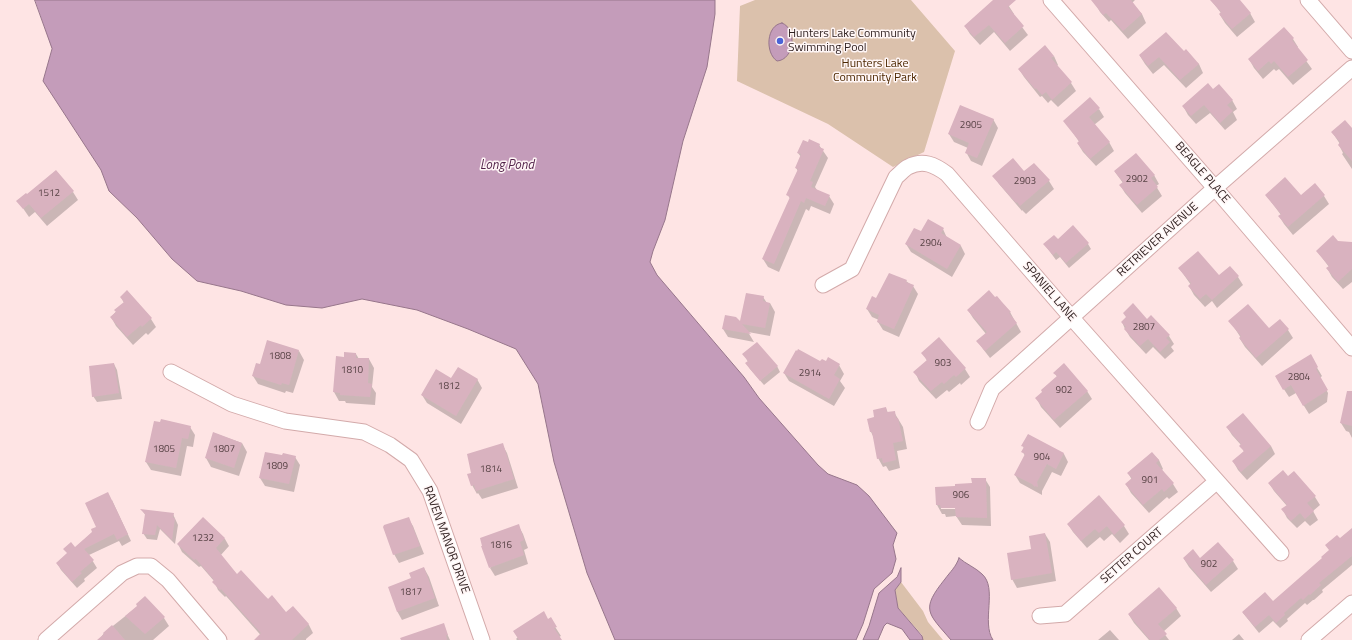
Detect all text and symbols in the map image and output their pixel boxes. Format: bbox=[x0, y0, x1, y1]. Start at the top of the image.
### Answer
place label: Hunters Lake Community Swimming Pool bbox=[788, 27, 916, 55]
marker: Hunters Lake Community Swimming Pool bbox=[775, 36, 785, 46]
park label: Hunters Lake Community Park bbox=[833, 57, 917, 85]
house number: 2905 bbox=[960, 120, 982, 132]
street label: BEAGLE PLACE bbox=[1171, 139, 1233, 207]
water label: Long Pond bbox=[480, 158, 534, 174]
house number: 2902 bbox=[1126, 174, 1148, 186]
house number: 2903 bbox=[1014, 176, 1036, 188]
house number: 1512 bbox=[38, 188, 60, 200]
street label: RETRIEVER AVENUE bbox=[1115, 200, 1201, 280]
house number: 2904 bbox=[920, 238, 942, 250]
street label: SPANIEL LANE bbox=[1019, 259, 1079, 325]
house number: 2807 bbox=[1133, 322, 1155, 334]
house number: 1808 bbox=[269, 351, 291, 363]
house number: 903 bbox=[935, 358, 951, 370]
house number: 1810 bbox=[341, 365, 363, 377]
house number: 2914 bbox=[799, 368, 821, 380]
house number: 2804 bbox=[1288, 372, 1310, 384]
house number: 1812 bbox=[438, 381, 460, 393]
house number: 902 bbox=[1056, 385, 1072, 397]
house number: 1805 bbox=[153, 444, 175, 456]
house number: 1807 bbox=[213, 444, 235, 456]
house number: 904 bbox=[1034, 452, 1050, 464]
house number: 1809 bbox=[266, 461, 288, 473]
house number: 1814 bbox=[480, 464, 502, 476]
house number: 901 bbox=[1142, 475, 1158, 487]
street label: RAVEN MANOR DRIVE bbox=[420, 484, 472, 596]
house number: 906 bbox=[953, 490, 969, 502]
street label: SETTER COURT bbox=[1098, 525, 1166, 587]
house number: 1232 bbox=[192, 533, 214, 545]
house number: 1816 bbox=[490, 540, 512, 552]
house number: 902 bbox=[1201, 559, 1217, 571]
house number: 1817 bbox=[400, 587, 422, 599]

